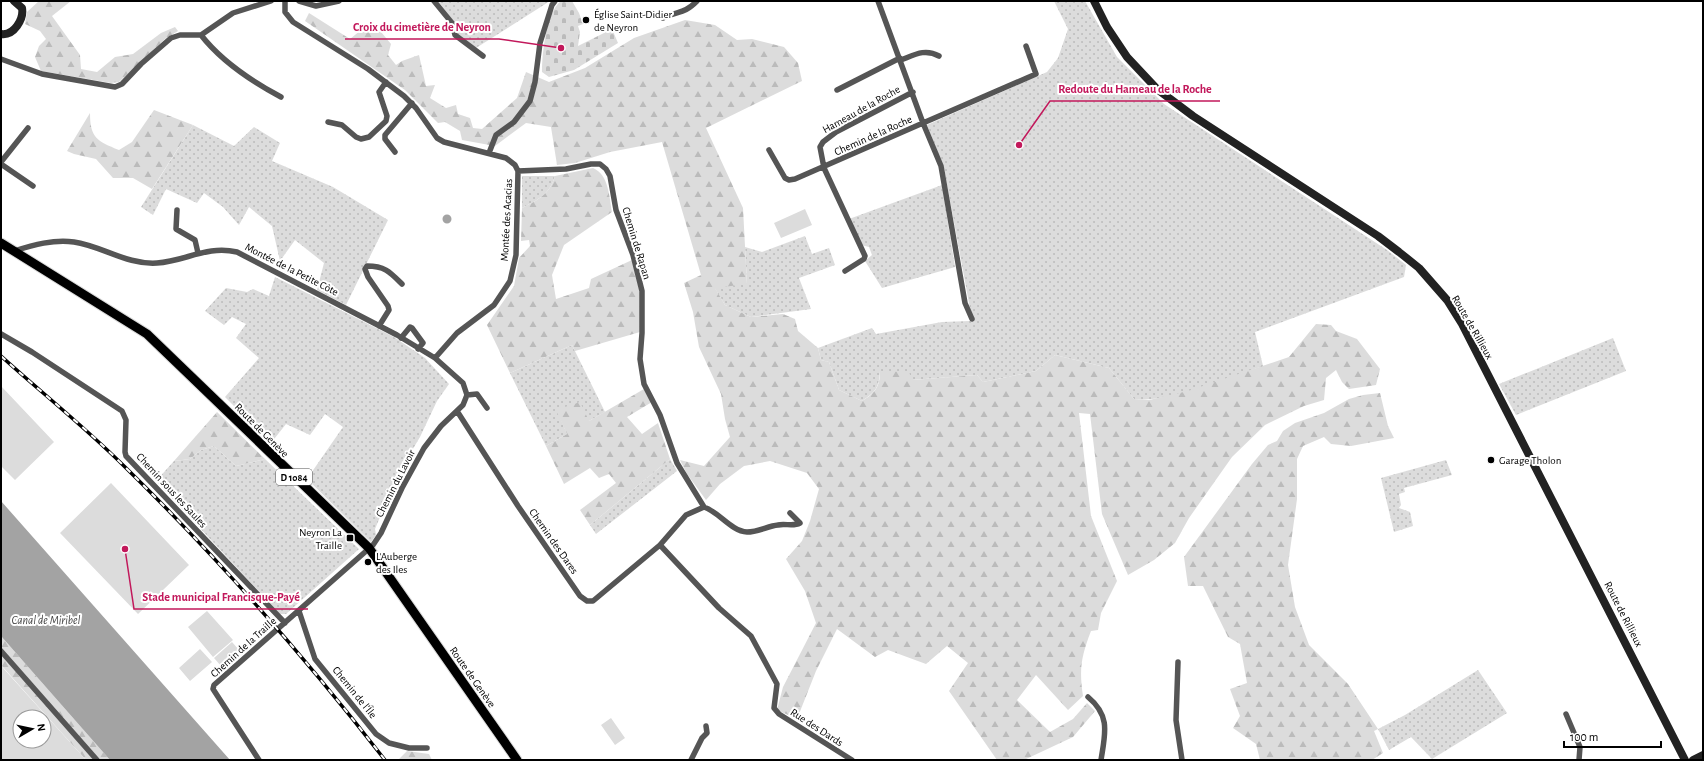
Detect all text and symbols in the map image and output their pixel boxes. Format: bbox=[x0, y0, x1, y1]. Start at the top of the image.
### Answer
place label: Église Saint-Didier de Neyron bbox=[594, 8, 673, 33]
callout: Croix du cimetière de Neyron bbox=[345, 15, 499, 39]
marker: Église Saint-Didier de Neyron bbox=[581, 15, 591, 25]
text: Croix du cimetière de Neyron bbox=[353, 21, 491, 34]
callout: Redoute du Hameau de la Roche bbox=[1050, 77, 1220, 101]
text: Redoute du Hameau de la Roche bbox=[1058, 83, 1212, 95]
street label: Hameau de la Roche bbox=[821, 84, 902, 135]
street label: Chemin de la Roche bbox=[833, 113, 914, 158]
street label: Montée des Acacias bbox=[499, 178, 514, 262]
street label: Chemin de Rapan bbox=[620, 206, 653, 281]
street label: Montée de la Petite Côte bbox=[243, 241, 340, 298]
street label: Route de Rillieux bbox=[1450, 293, 1495, 361]
street label: Route de Genève bbox=[233, 401, 291, 459]
street label: Chemin du Lavoir bbox=[374, 447, 417, 519]
street label: Chemin sous les Saules bbox=[134, 451, 209, 530]
marker: Garage Tholon bbox=[1486, 455, 1496, 465]
place label: Garage Tholon bbox=[1499, 455, 1561, 466]
road number: D 1084 bbox=[276, 469, 312, 485]
street label: Chemin des Dares bbox=[527, 507, 580, 576]
place label: Neyron La Traille bbox=[299, 527, 342, 551]
marker: Neyron La Traille bbox=[345, 533, 355, 543]
place label: L'Auberge des Iles bbox=[376, 551, 417, 575]
marker: L'Auberge des Iles bbox=[363, 557, 373, 567]
street label: Route de Rillieux bbox=[1602, 580, 1645, 649]
callout: Stade municipal Francisque-Payé bbox=[134, 585, 308, 609]
text: Stade municipal Francisque-Payé bbox=[142, 591, 300, 604]
water label: Canal de Miribel bbox=[11, 614, 81, 626]
street label: Chemin de la Traille bbox=[208, 615, 278, 680]
street label: Route de Genève bbox=[448, 645, 498, 710]
street label: Chemin de l'Île bbox=[330, 664, 379, 720]
street label: Rue des Dards bbox=[788, 706, 845, 748]
north arrow bbox=[12, 709, 52, 749]
text: N bbox=[35, 723, 47, 732]
scale bar bbox=[1564, 723, 1661, 749]
text: 100 m bbox=[1570, 731, 1598, 743]

